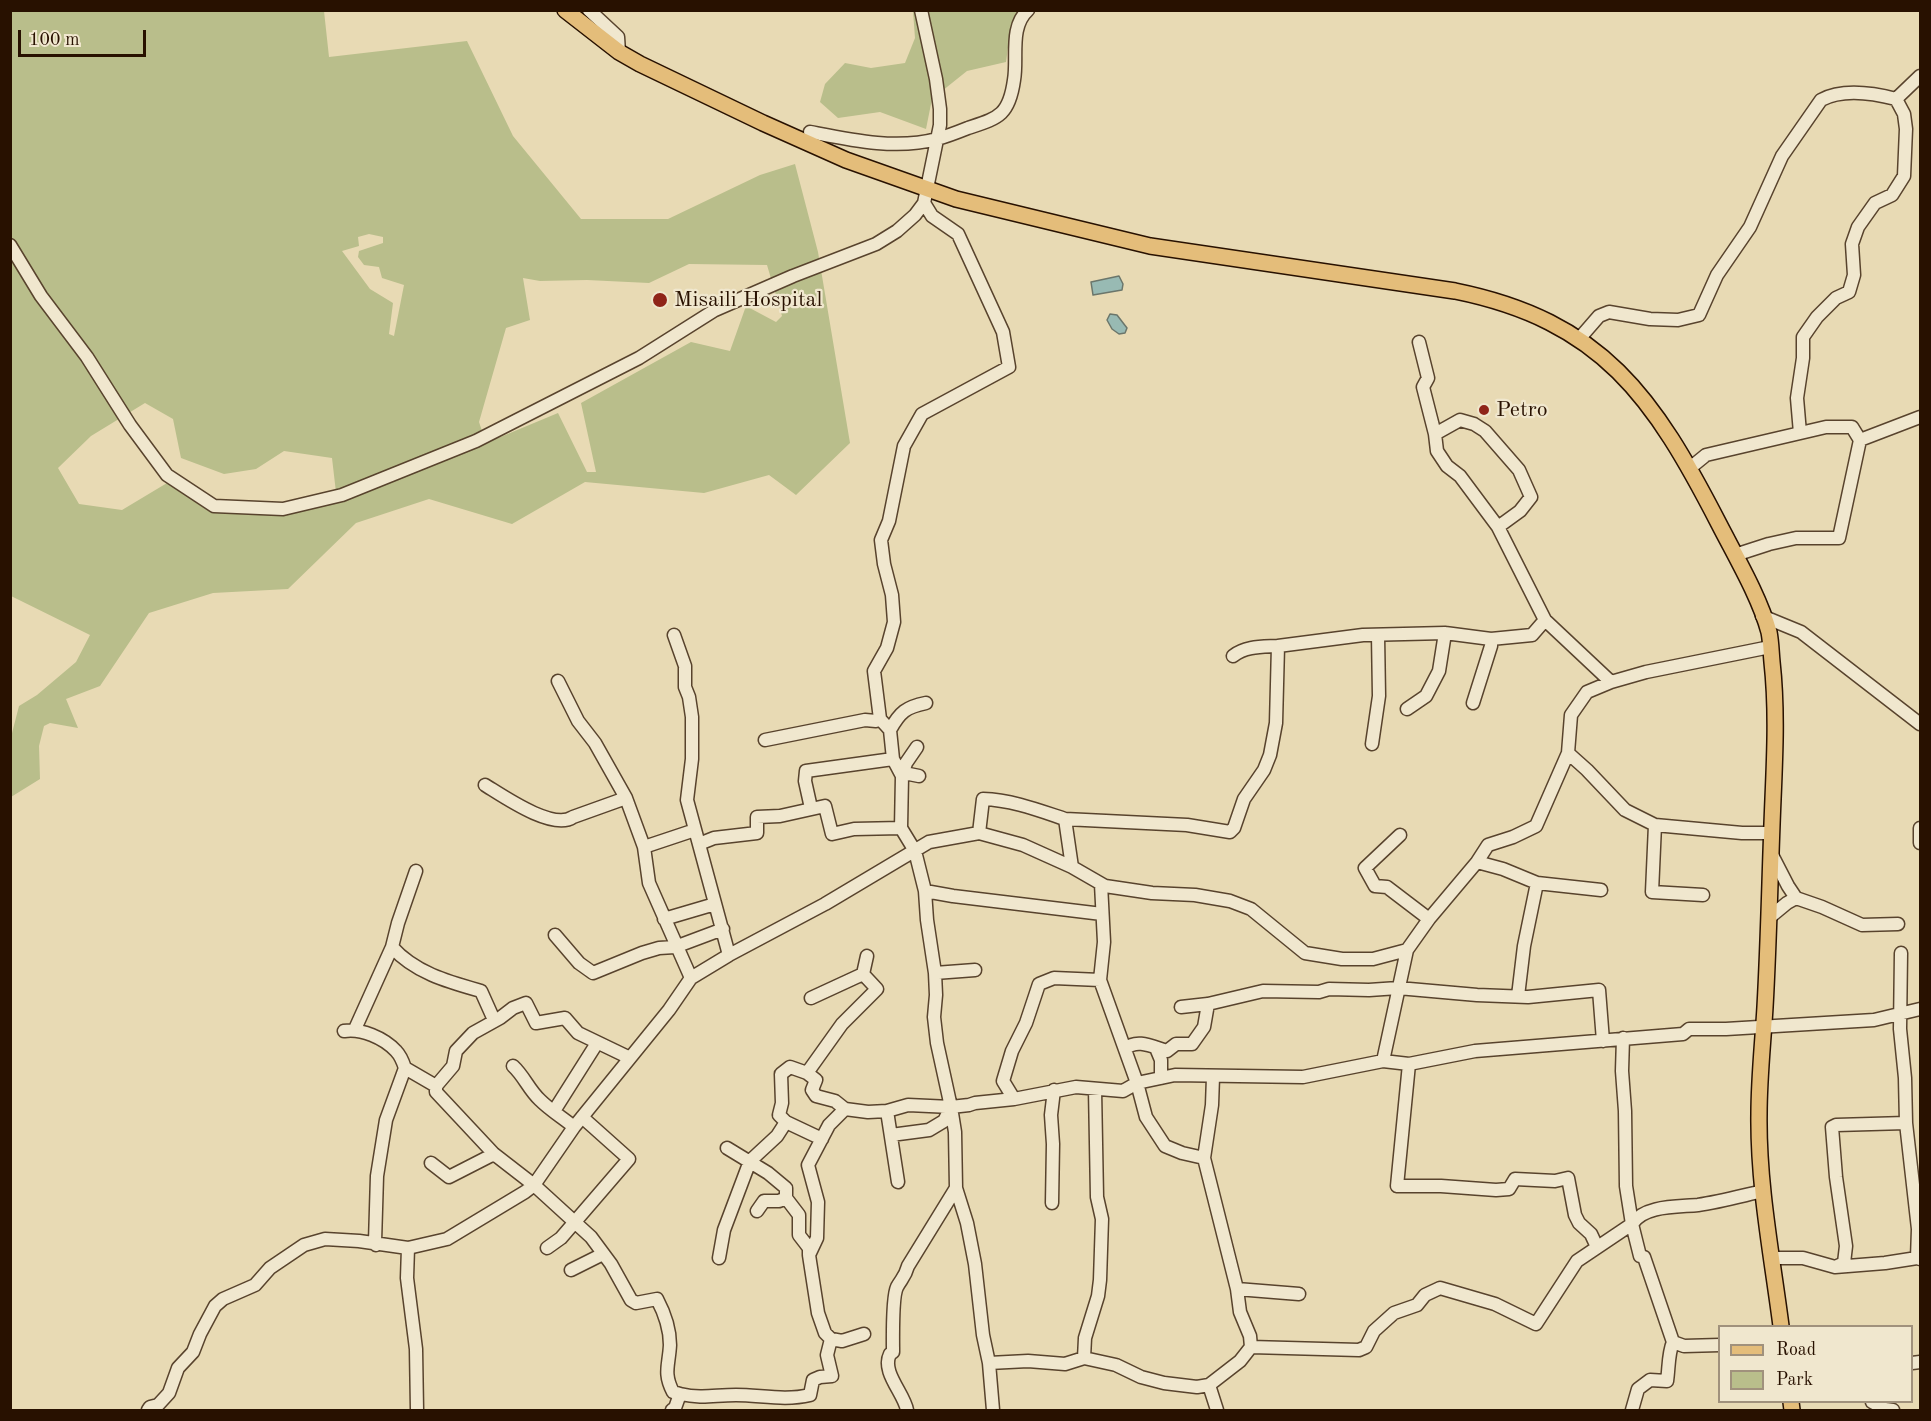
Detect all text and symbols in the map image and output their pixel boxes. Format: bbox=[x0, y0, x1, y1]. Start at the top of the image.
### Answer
scale bar bbox=[21, 18, 148, 56]
text: 100 m bbox=[29, 31, 80, 49]
place label: Misaili Hospital bbox=[674, 287, 822, 313]
marker: Misaili Hospital bbox=[651, 291, 669, 309]
place label: Petro bbox=[1496, 397, 1548, 423]
marker: Petro bbox=[1477, 403, 1491, 417]
legend bbox=[1718, 1325, 1913, 1403]
text: Road bbox=[1776, 1341, 1816, 1359]
text: Park bbox=[1776, 1371, 1813, 1389]

